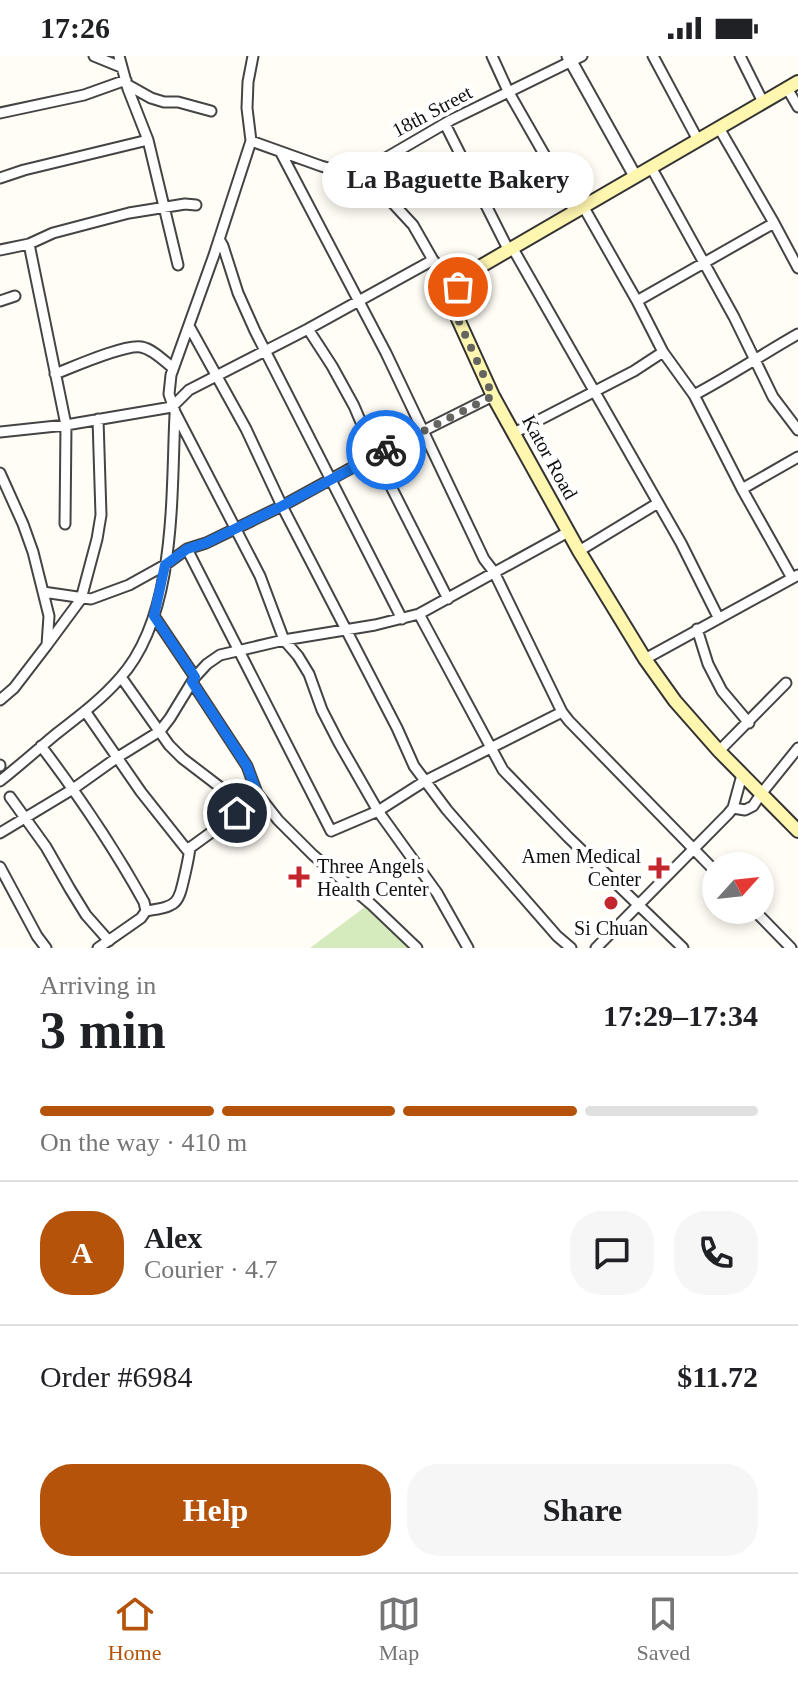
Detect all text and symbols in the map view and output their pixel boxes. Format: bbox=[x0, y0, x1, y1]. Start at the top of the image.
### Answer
text: 17:26 bbox=[40, 11, 110, 44]
street label: 18th Street bbox=[388, 81, 476, 141]
callout: La Baguette Bakery bbox=[322, 151, 594, 207]
text: La Baguette Bakery bbox=[347, 165, 569, 194]
pin bbox=[424, 253, 492, 321]
icon: bag bbox=[436, 265, 480, 309]
courier bbox=[346, 410, 426, 490]
street label: Kator Road bbox=[518, 411, 582, 503]
icon: bike bbox=[364, 428, 408, 472]
pin bbox=[203, 779, 271, 847]
icon: home bbox=[215, 791, 259, 835]
place label: Amen Medical Center bbox=[522, 845, 641, 890]
north arrow bbox=[702, 852, 774, 924]
map controls bbox=[702, 852, 774, 924]
place label: Three Angels Health Center bbox=[317, 855, 429, 900]
marker: Amen Medical Center bbox=[648, 857, 670, 879]
marker: Three Angels Health Center bbox=[288, 866, 310, 888]
marker: Si Chuan bbox=[602, 894, 620, 912]
place label: Si Chuan bbox=[574, 917, 648, 939]
text: Arriving in bbox=[40, 971, 156, 1000]
text: 17:29–17:34 bbox=[603, 999, 758, 1032]
text: 3 min bbox=[40, 1002, 166, 1059]
text: On the way · 410 m bbox=[40, 1128, 247, 1157]
button: chat bbox=[570, 1211, 654, 1295]
button: phone bbox=[674, 1211, 758, 1295]
text: Alex bbox=[144, 1221, 202, 1254]
text: A bbox=[71, 1236, 93, 1269]
text: Courier · 4.7 bbox=[144, 1255, 278, 1284]
text: Order #6984 bbox=[40, 1360, 192, 1393]
text: $11.72 bbox=[677, 1360, 758, 1393]
button: Help bbox=[40, 1464, 391, 1556]
button: Share bbox=[407, 1464, 758, 1556]
tab: Home bbox=[108, 1592, 162, 1666]
tab: Map bbox=[377, 1592, 421, 1666]
tab: Saved bbox=[636, 1592, 690, 1666]

